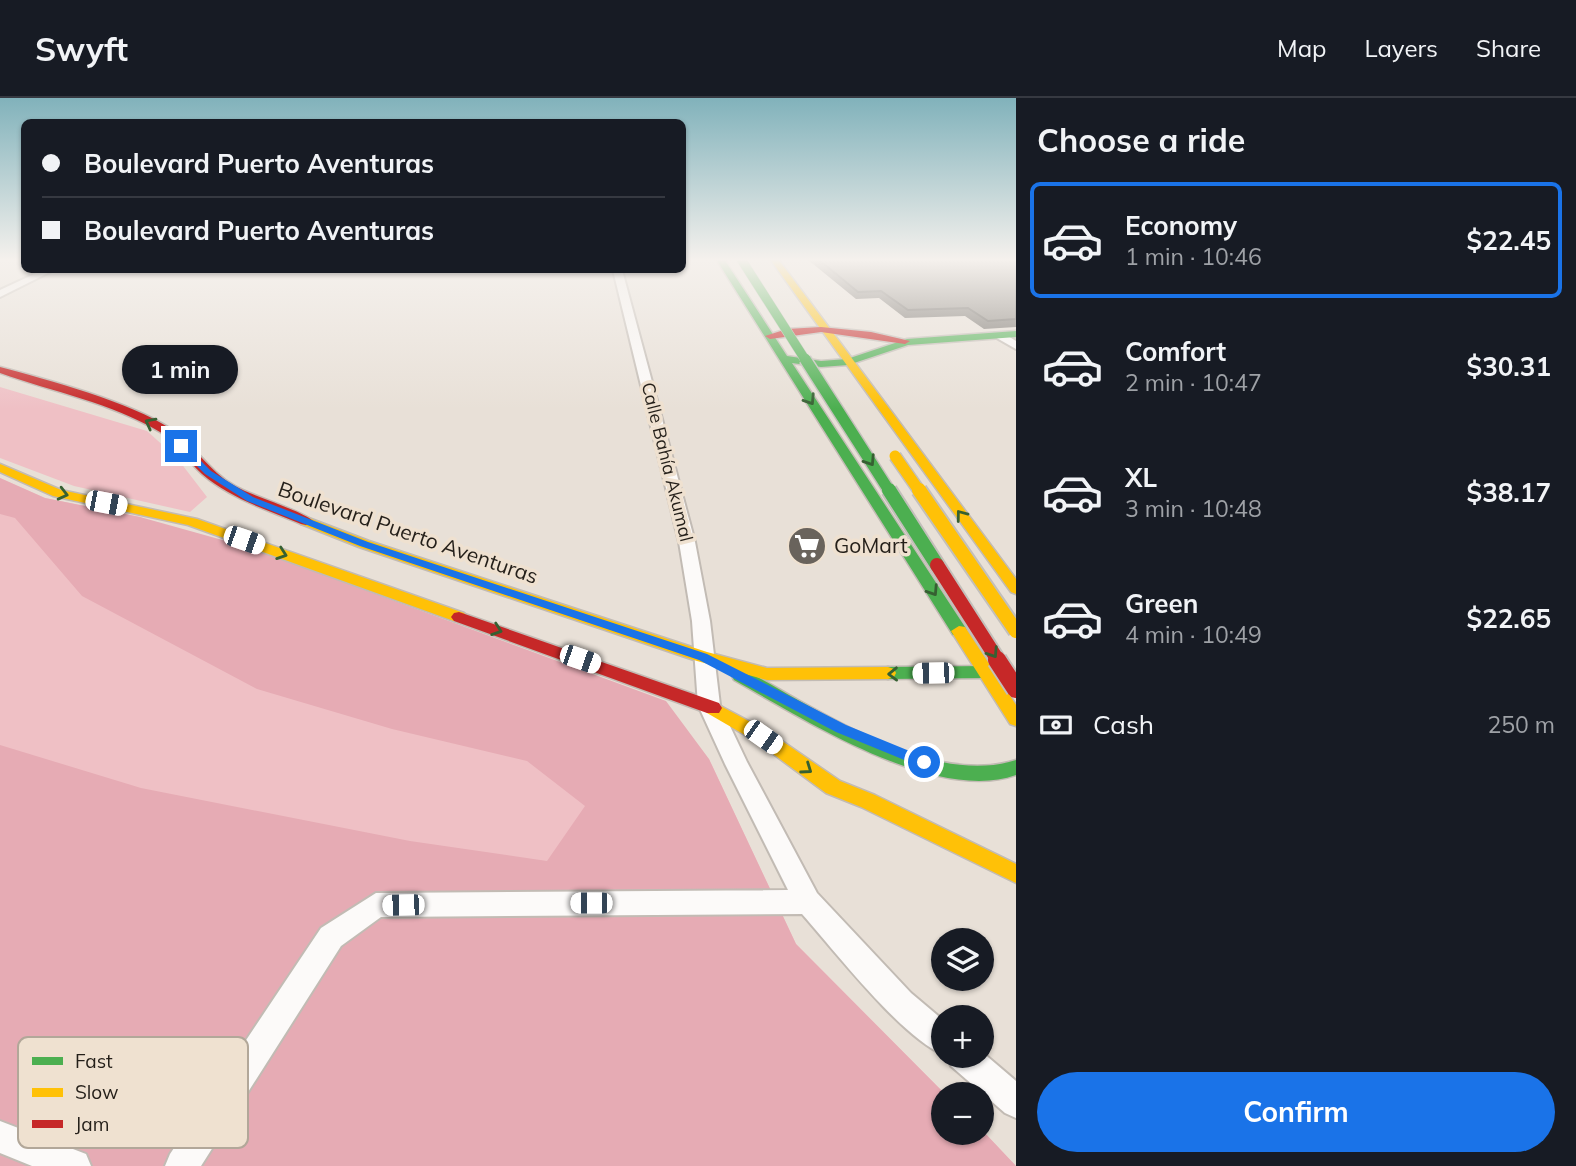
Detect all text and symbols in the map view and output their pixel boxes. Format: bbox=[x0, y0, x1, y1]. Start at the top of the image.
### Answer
text: Swyft bbox=[35, 28, 128, 69]
text: Map bbox=[1277, 33, 1326, 63]
text: Layers bbox=[1364, 33, 1438, 63]
text: Share bbox=[1476, 33, 1541, 63]
text: Choose a ride bbox=[1037, 120, 1245, 160]
text: Boulevard Puerto Aventuras bbox=[84, 147, 434, 180]
icon: car bbox=[1041, 209, 1104, 272]
text: Economy bbox=[1125, 209, 1237, 242]
text: Boulevard Puerto Aventuras bbox=[84, 214, 434, 247]
text: $22.45 bbox=[1467, 224, 1551, 257]
text: 1 min · 10:46 bbox=[1125, 242, 1262, 271]
icon: car bbox=[1041, 335, 1104, 398]
text: Comfort bbox=[1125, 335, 1226, 368]
callout: 1 min bbox=[123, 344, 239, 394]
text: $30.31 bbox=[1467, 350, 1551, 383]
text: 1 min bbox=[150, 355, 210, 384]
text: 2 min · 10:47 bbox=[1125, 368, 1262, 397]
street label: Calle Bahía Akumal bbox=[637, 380, 698, 544]
one-way arrow bbox=[801, 392, 814, 405]
one-way arrow bbox=[145, 417, 157, 431]
route end bbox=[165, 430, 197, 462]
one-way arrow bbox=[862, 453, 874, 466]
icon: car bbox=[1041, 461, 1104, 524]
text: XL bbox=[1125, 461, 1157, 494]
street label: Boulevard Puerto Aventuras bbox=[275, 475, 542, 589]
text: $38.17 bbox=[1467, 476, 1551, 509]
one-way arrow bbox=[57, 486, 69, 500]
car bbox=[84, 489, 129, 517]
text: 3 min · 10:48 bbox=[1125, 494, 1262, 523]
one-way arrow bbox=[956, 510, 969, 522]
car bbox=[221, 523, 268, 557]
supermarket icon: GoMart bbox=[786, 525, 828, 567]
place label: GoMart bbox=[834, 532, 908, 558]
one-way arrow bbox=[275, 546, 288, 560]
one-way arrow bbox=[925, 583, 938, 596]
icon: car bbox=[1041, 587, 1104, 650]
text: Green bbox=[1125, 587, 1198, 620]
text: $22.65 bbox=[1467, 602, 1551, 635]
text: 4 min · 10:49 bbox=[1125, 620, 1262, 649]
one-way arrow bbox=[490, 622, 502, 636]
car bbox=[557, 642, 604, 676]
one-way arrow bbox=[984, 645, 997, 658]
car bbox=[912, 662, 955, 684]
one-way arrow bbox=[887, 666, 898, 681]
icon: cash bbox=[1037, 706, 1075, 744]
text: Cash bbox=[1093, 708, 1154, 741]
text: 250 m bbox=[1487, 710, 1555, 739]
car bbox=[740, 716, 787, 758]
route start bbox=[908, 746, 940, 778]
one-way arrow bbox=[799, 760, 812, 773]
car bbox=[571, 893, 613, 914]
car bbox=[382, 894, 425, 916]
map controls bbox=[931, 928, 994, 1145]
button: layers bbox=[931, 928, 994, 991]
button: + bbox=[931, 1005, 994, 1068]
legend bbox=[18, 1037, 248, 1148]
text: Fast bbox=[75, 1049, 113, 1073]
button: Confirm bbox=[1037, 1072, 1555, 1152]
text: Slow bbox=[75, 1080, 119, 1104]
button: − bbox=[931, 1082, 994, 1145]
text: Jam bbox=[75, 1112, 109, 1136]

